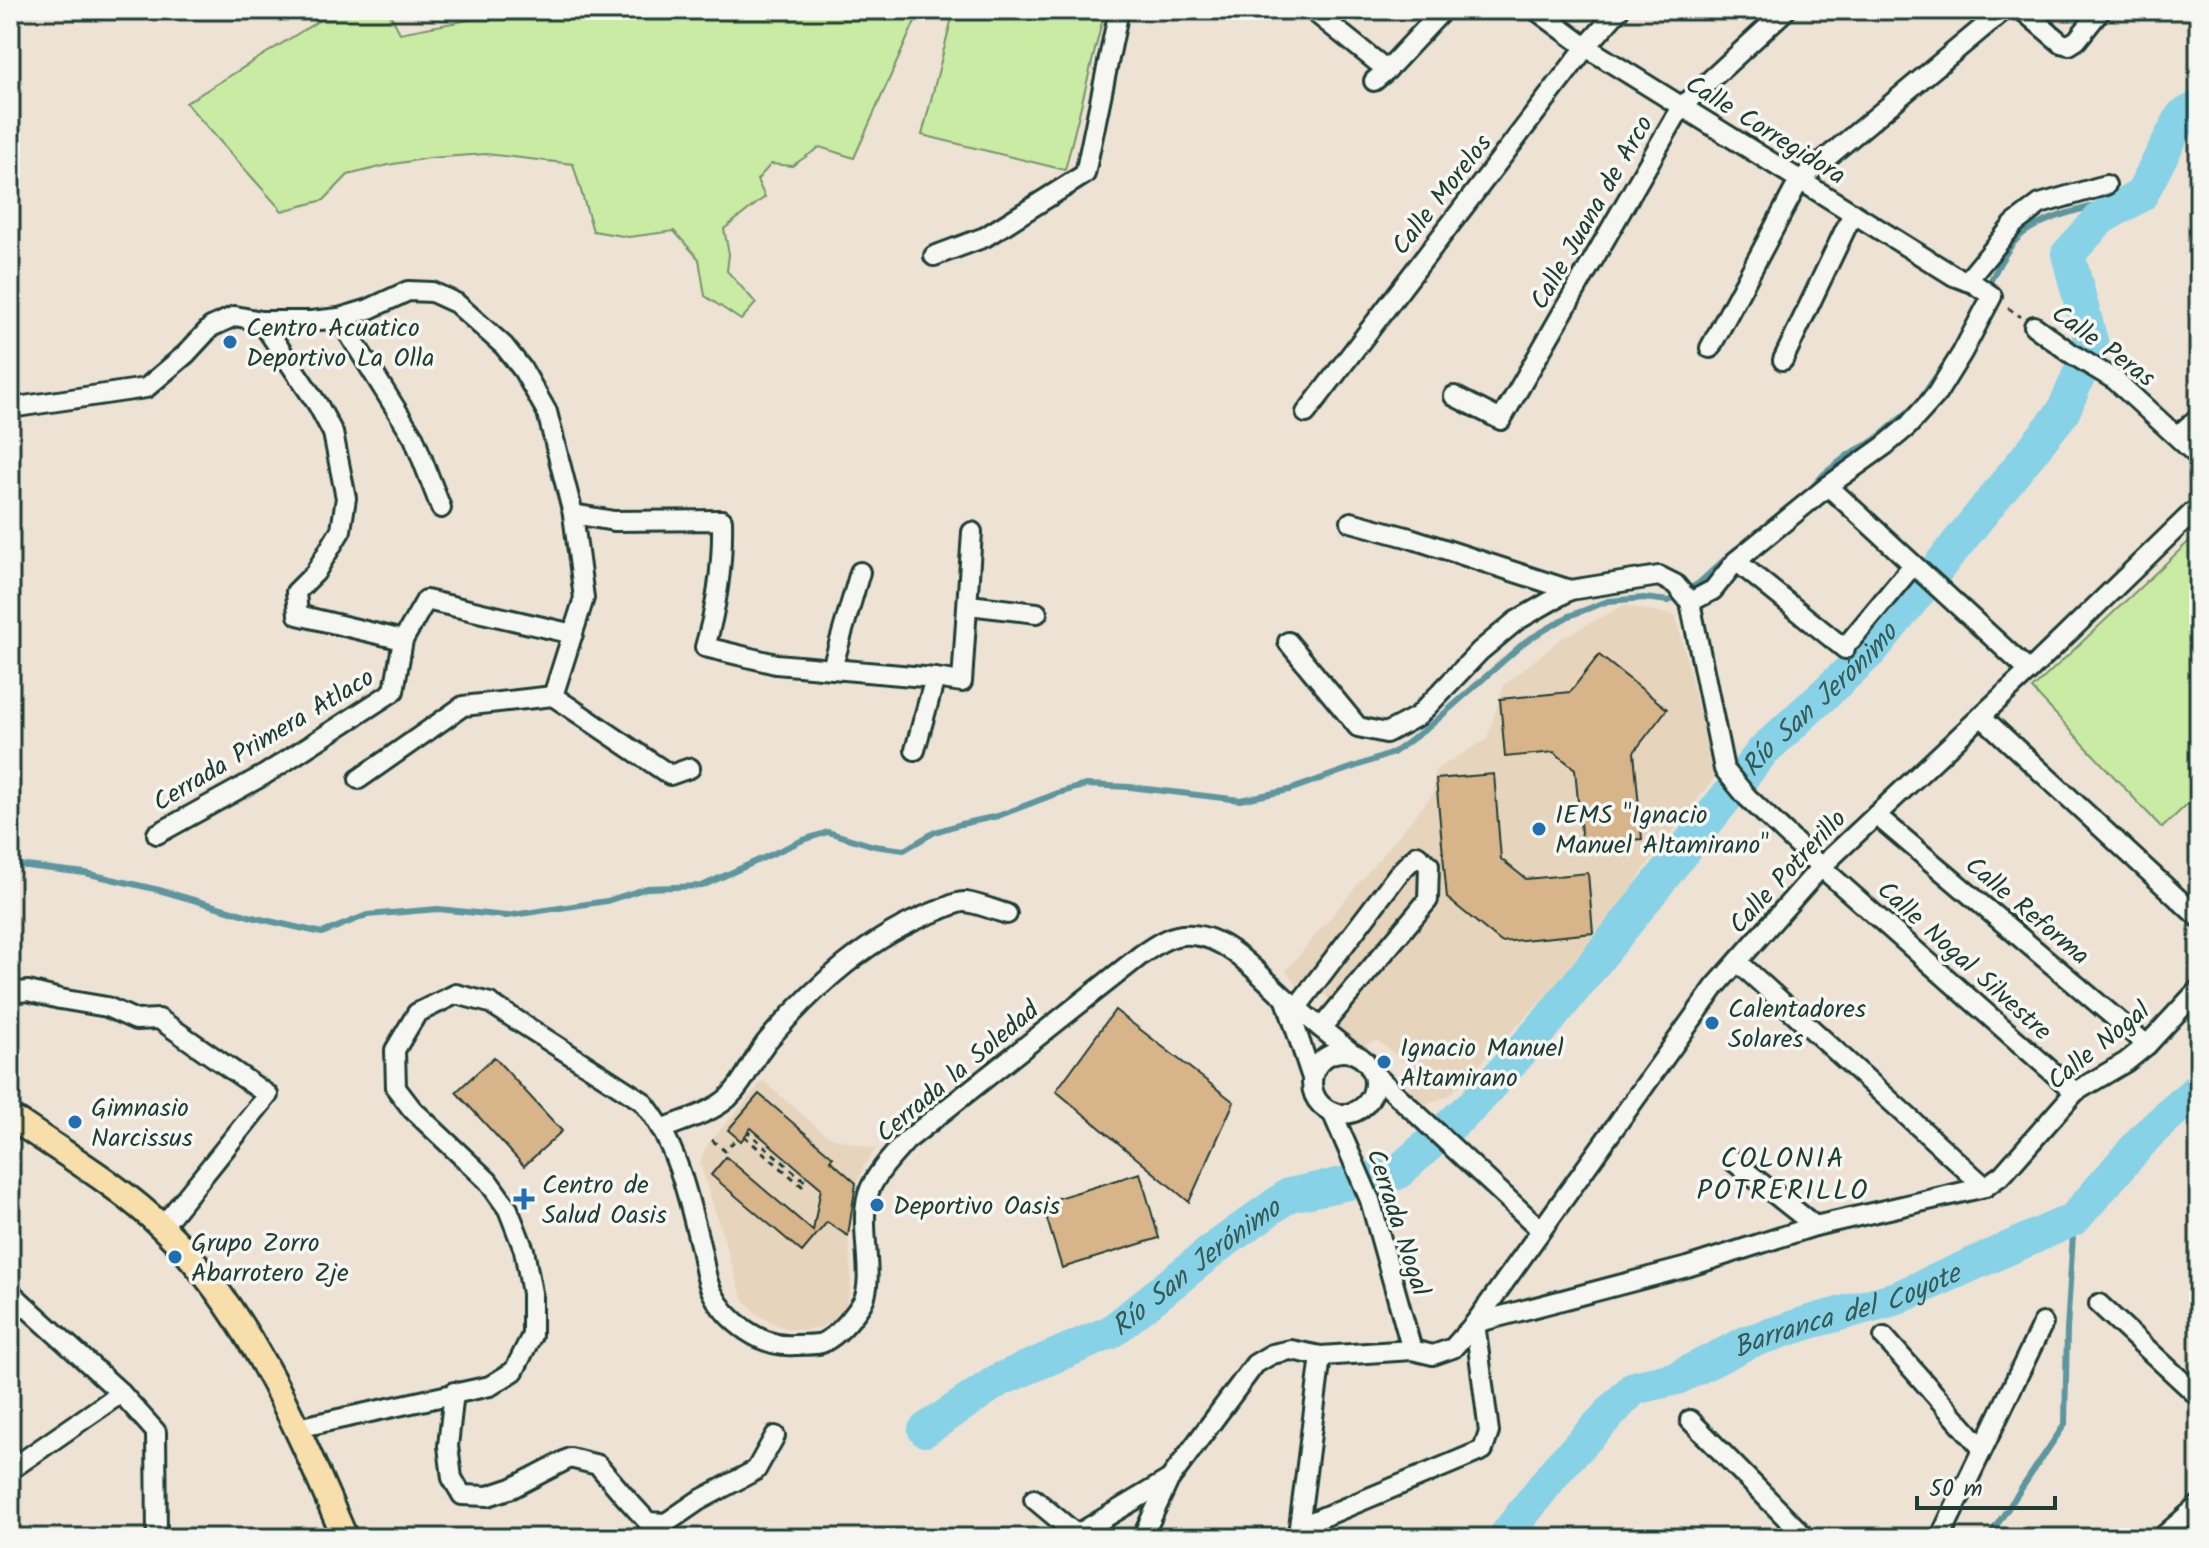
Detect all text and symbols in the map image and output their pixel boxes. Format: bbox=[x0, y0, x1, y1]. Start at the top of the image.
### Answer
street label: Calle Corregidora bbox=[1676, 64, 1854, 197]
street label: Calle Juana de Arco bbox=[1520, 108, 1666, 318]
street label: Calle Morelos bbox=[1382, 125, 1504, 265]
street label: Calle Peras bbox=[2042, 294, 2164, 399]
place label: Centro Acuatico Deportivo La Olla bbox=[246, 308, 434, 380]
marker: Centro Acuatico Deportivo La Olla bbox=[221, 333, 239, 351]
water label: Río San Jerónimo bbox=[1731, 612, 1912, 787]
street label: Cerrada Primera Atlaco bbox=[145, 658, 383, 824]
place label: IEMS "Ignacio Manuel Altamirano" bbox=[1555, 795, 1769, 867]
street label: Calle Potrerillo bbox=[1719, 800, 1858, 945]
marker: IEMS "Ignacio Manuel Altamirano" bbox=[1530, 820, 1548, 838]
street label: Calle Reforma bbox=[1955, 846, 2099, 977]
street label: Calle Nogal Silvestre bbox=[1866, 871, 2061, 1052]
place label: Calentadores Solares bbox=[1728, 989, 1866, 1061]
street label: Cerrada la Soledad bbox=[867, 991, 1050, 1154]
street label: Calle Nogal bbox=[2038, 992, 2160, 1102]
marker: Calentadores Solares bbox=[1703, 1014, 1721, 1032]
place label: Ignacio Manuel Altamirano bbox=[1400, 1028, 1564, 1100]
marker: Ignacio Manuel Altamirano bbox=[1375, 1053, 1393, 1071]
place label: Gimnasio Narcissus bbox=[91, 1088, 193, 1160]
marker: Gimnasio Narcissus bbox=[66, 1113, 84, 1131]
district label: COLONIA POTRERILLO bbox=[1697, 1137, 1869, 1214]
street label: Cerrada Nogal bbox=[1354, 1144, 1441, 1302]
place label: Centro de Salud Oasis bbox=[542, 1165, 667, 1237]
place label: Deportivo Oasis bbox=[893, 1186, 1060, 1228]
water label: Río San Jerónimo bbox=[1102, 1186, 1293, 1349]
marker: Centro de Salud Oasis bbox=[513, 1188, 535, 1210]
marker: Deportivo Oasis bbox=[868, 1196, 886, 1214]
place label: Grupo Zorro Abarrotero Zje bbox=[191, 1223, 349, 1295]
marker: Grupo Zorro Abarrotero Zje bbox=[166, 1248, 184, 1266]
water label: Barranca del Coyote bbox=[1725, 1251, 1971, 1371]
scale bar bbox=[1917, 1460, 2055, 1510]
text: 50 m bbox=[1929, 1470, 1983, 1509]

